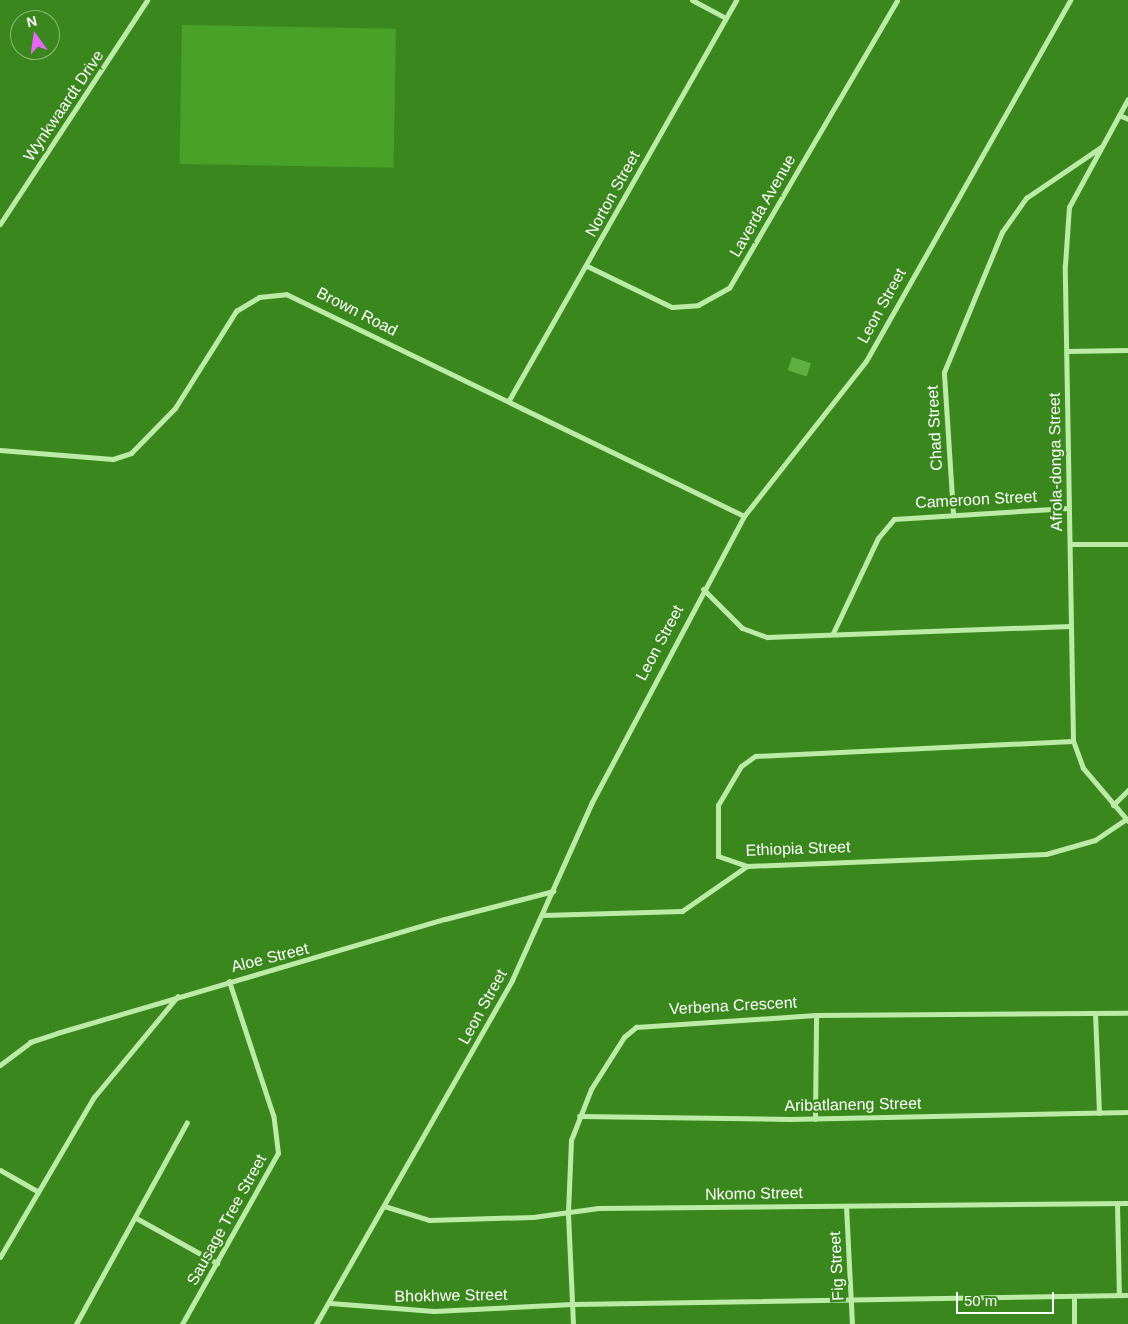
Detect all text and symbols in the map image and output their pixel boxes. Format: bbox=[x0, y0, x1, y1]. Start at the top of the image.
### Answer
north arrow bbox=[10, 10, 60, 60]
text: N bbox=[25, 12, 38, 30]
street label: Wynkwaardt Drive bbox=[20, 47, 108, 165]
street label: Norton Street bbox=[582, 148, 644, 240]
street label: Laverda Avenue bbox=[726, 151, 800, 261]
street label: Leon Street bbox=[854, 265, 910, 347]
street label: Brown Road bbox=[313, 283, 401, 341]
street label: Chad Street bbox=[923, 385, 947, 471]
street label: Afrola-donga Street bbox=[1045, 392, 1067, 532]
street label: Cameroon Street bbox=[915, 487, 1037, 513]
street label: Leon Street bbox=[632, 602, 688, 684]
street label: Ethiopia Street bbox=[745, 838, 851, 860]
street label: Aloe Street bbox=[229, 939, 311, 977]
street label: Leon Street bbox=[455, 966, 511, 1048]
street label: Verbena Crescent bbox=[669, 993, 797, 1019]
street label: Aribatlaneng Street bbox=[784, 1094, 922, 1116]
street label: Sausage Tree Street bbox=[183, 1151, 271, 1289]
street label: Nkomo Street bbox=[705, 1184, 803, 1204]
street label: Fig Street bbox=[826, 1231, 848, 1301]
scale bar bbox=[958, 1282, 1056, 1314]
street label: Bhokhwe Street bbox=[394, 1285, 508, 1307]
text: 50 m bbox=[964, 1292, 997, 1309]

